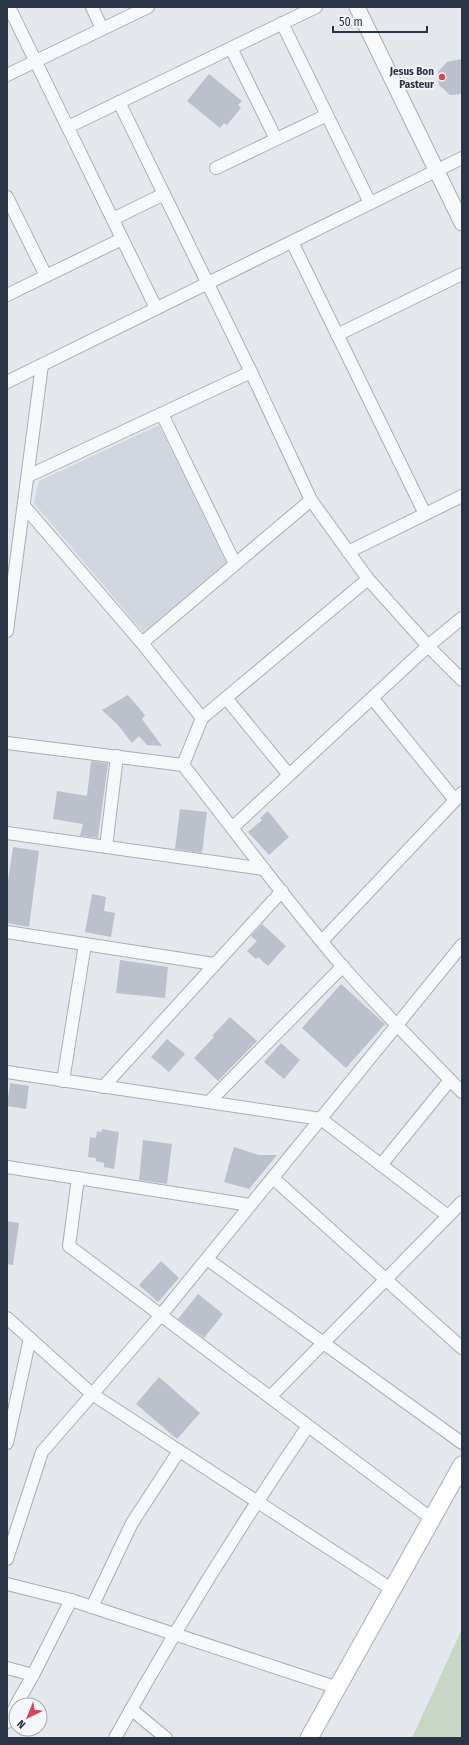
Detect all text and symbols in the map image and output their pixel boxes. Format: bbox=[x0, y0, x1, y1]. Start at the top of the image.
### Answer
scale bar bbox=[333, 8, 427, 34]
text: 50 m bbox=[339, 15, 363, 29]
place label: Jesus Bon Pasteur bbox=[389, 65, 435, 91]
marker: Jesus Bon Pasteur bbox=[437, 72, 447, 82]
north arrow bbox=[8, 1697, 48, 1737]
text: N bbox=[15, 1717, 28, 1731]

